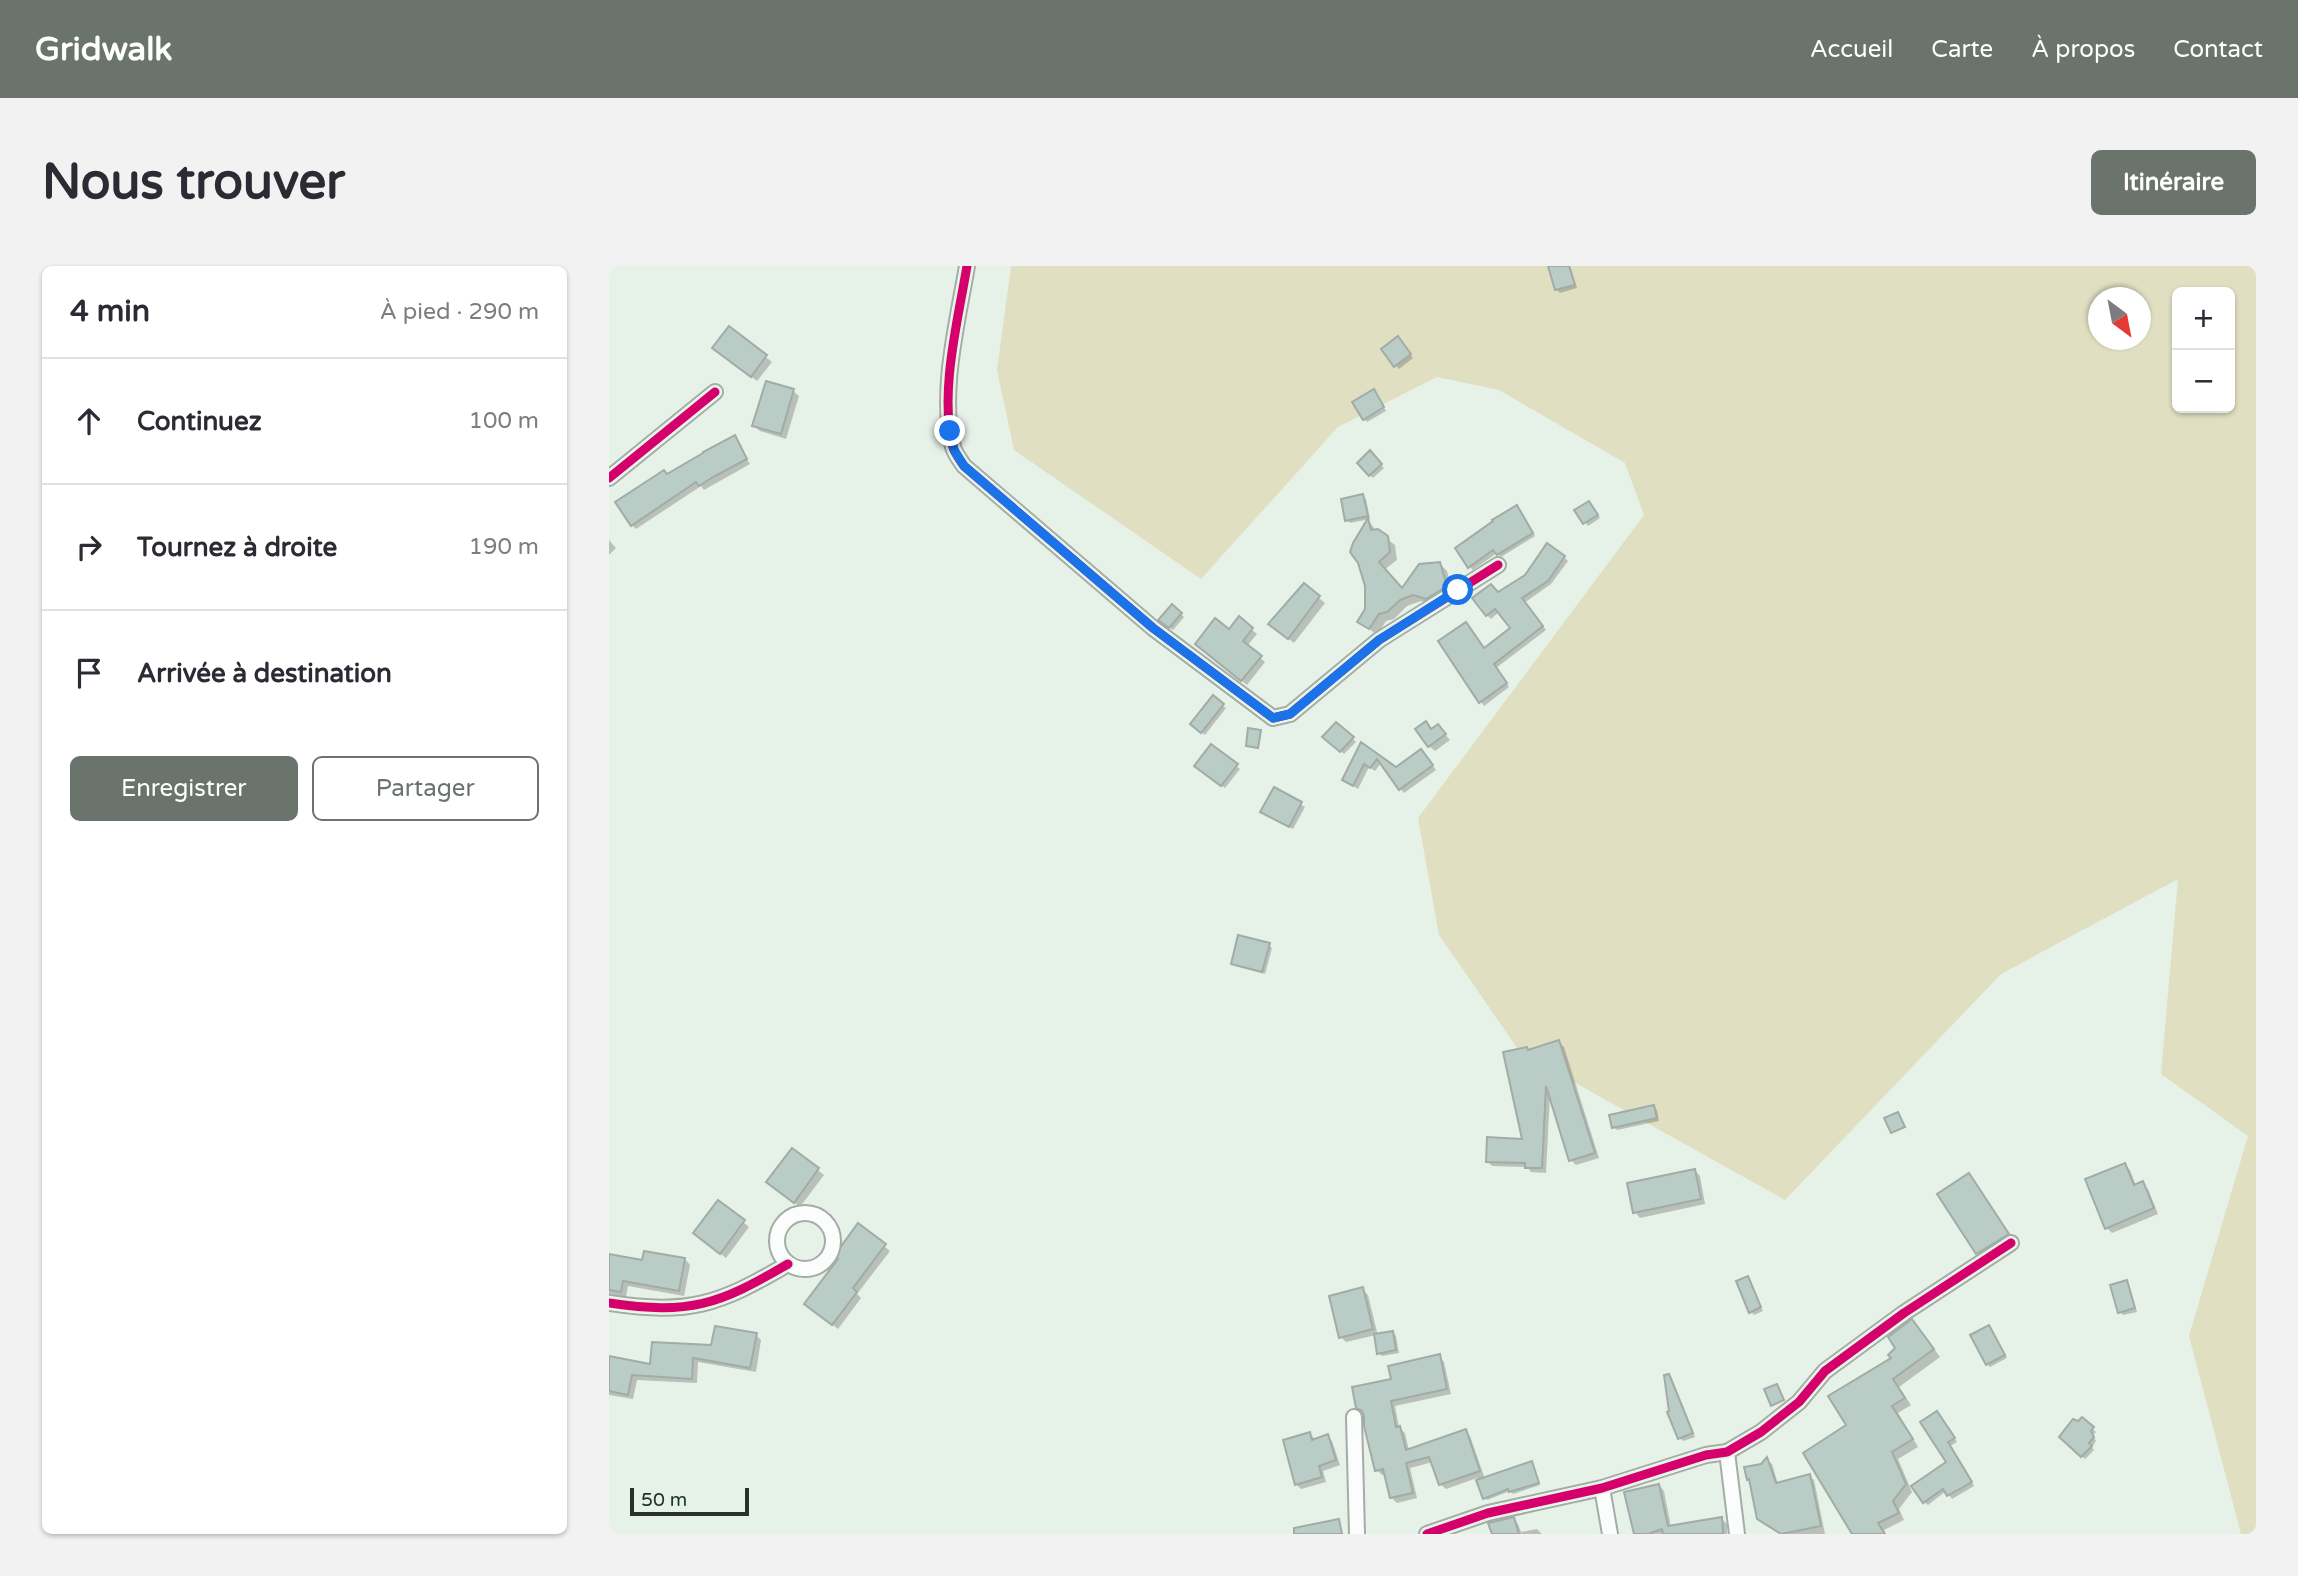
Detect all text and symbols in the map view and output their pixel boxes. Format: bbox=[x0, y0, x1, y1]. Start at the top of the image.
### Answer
text: Gridwalk bbox=[35, 30, 172, 69]
text: Accueil bbox=[1810, 35, 1893, 64]
text: Carte bbox=[1931, 35, 1993, 64]
text: À propos bbox=[2031, 35, 2135, 64]
text: Contact bbox=[2173, 35, 2263, 64]
button: Itinéraire bbox=[2091, 150, 2256, 215]
text: Nous trouver bbox=[42, 153, 345, 212]
north arrow bbox=[2088, 287, 2151, 350]
map controls bbox=[2172, 287, 2235, 413]
button: + bbox=[2172, 287, 2235, 350]
text: 4 min bbox=[70, 293, 150, 330]
text: À pied · 290 m bbox=[380, 298, 539, 326]
button: − bbox=[2172, 350, 2235, 413]
icon: ahead bbox=[70, 402, 108, 440]
text: Continuez bbox=[137, 406, 262, 437]
text: 100 m bbox=[469, 407, 539, 435]
route end bbox=[934, 415, 965, 446]
icon: right bbox=[70, 528, 108, 566]
text: Tournez à droite bbox=[137, 532, 337, 563]
text: 190 m bbox=[469, 533, 539, 561]
route start bbox=[1442, 574, 1473, 605]
icon: arrive bbox=[70, 654, 108, 692]
text: Arrivée à destination bbox=[137, 658, 392, 689]
button: Enregistrer bbox=[70, 756, 298, 821]
button: Partager bbox=[312, 756, 539, 821]
scale bar bbox=[630, 1485, 749, 1517]
text: 50 m bbox=[641, 1489, 687, 1511]

